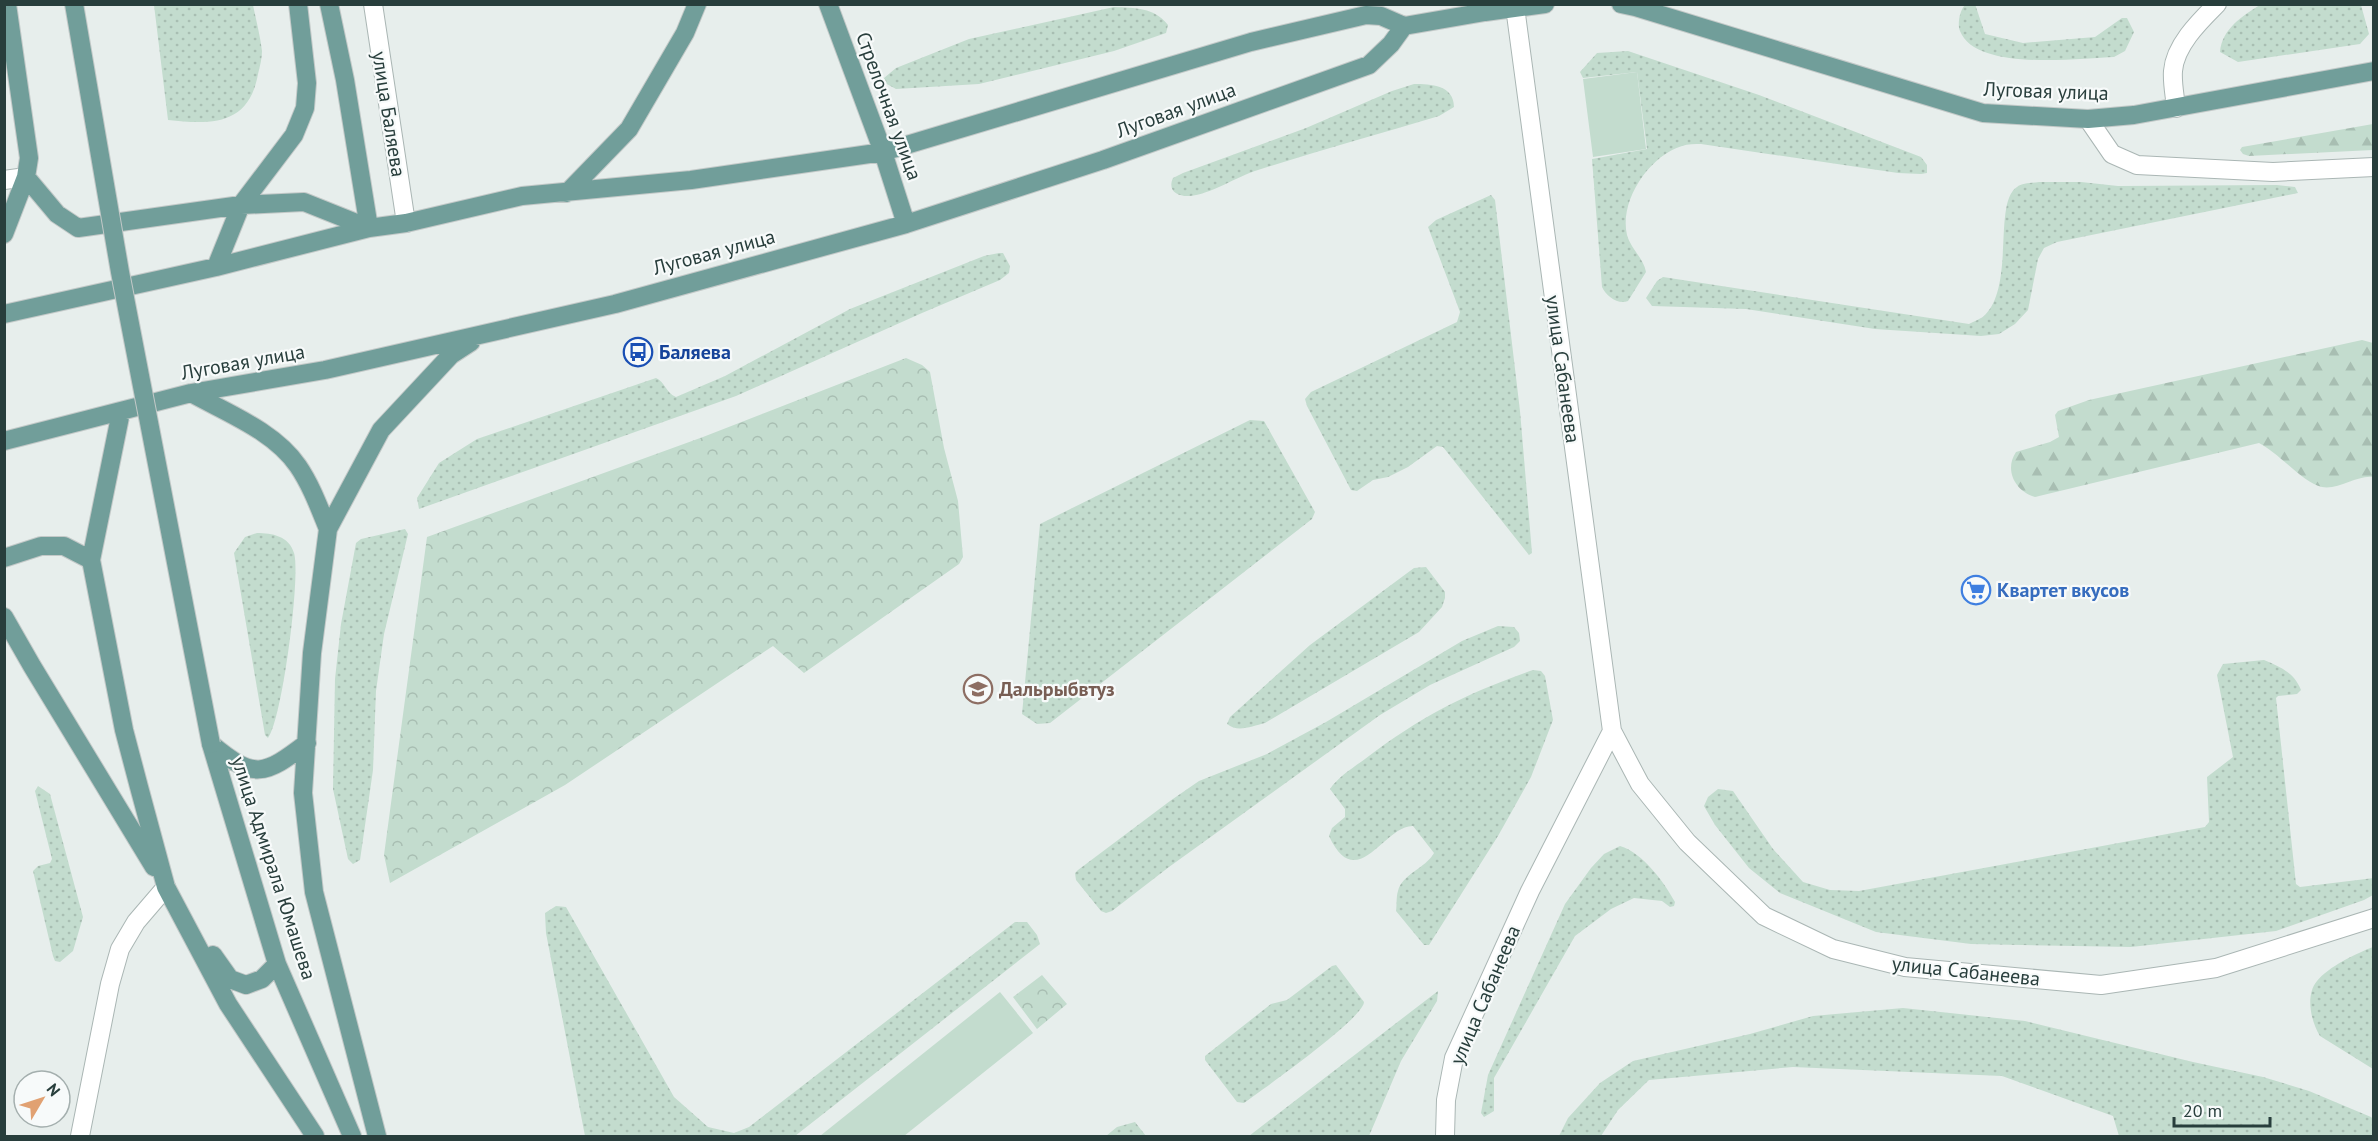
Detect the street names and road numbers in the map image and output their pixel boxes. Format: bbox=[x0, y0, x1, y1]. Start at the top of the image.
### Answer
street label: Стрелочная улица bbox=[850, 28, 928, 184]
street label: улица Баляева bbox=[366, 49, 412, 179]
street label: Луговая улица bbox=[1112, 76, 1239, 144]
street label: Луговая улица bbox=[1982, 76, 2109, 106]
street label: Луговая улица bbox=[649, 223, 778, 281]
street label: улица Сабанеева bbox=[1540, 293, 1586, 445]
street label: Луговая улица bbox=[178, 338, 307, 386]
street label: улица Адмирала Юмашева bbox=[226, 753, 322, 983]
street label: улица Сабанеева bbox=[1444, 921, 1526, 1069]
street label: улица Сабанеева bbox=[1891, 950, 2041, 992]

